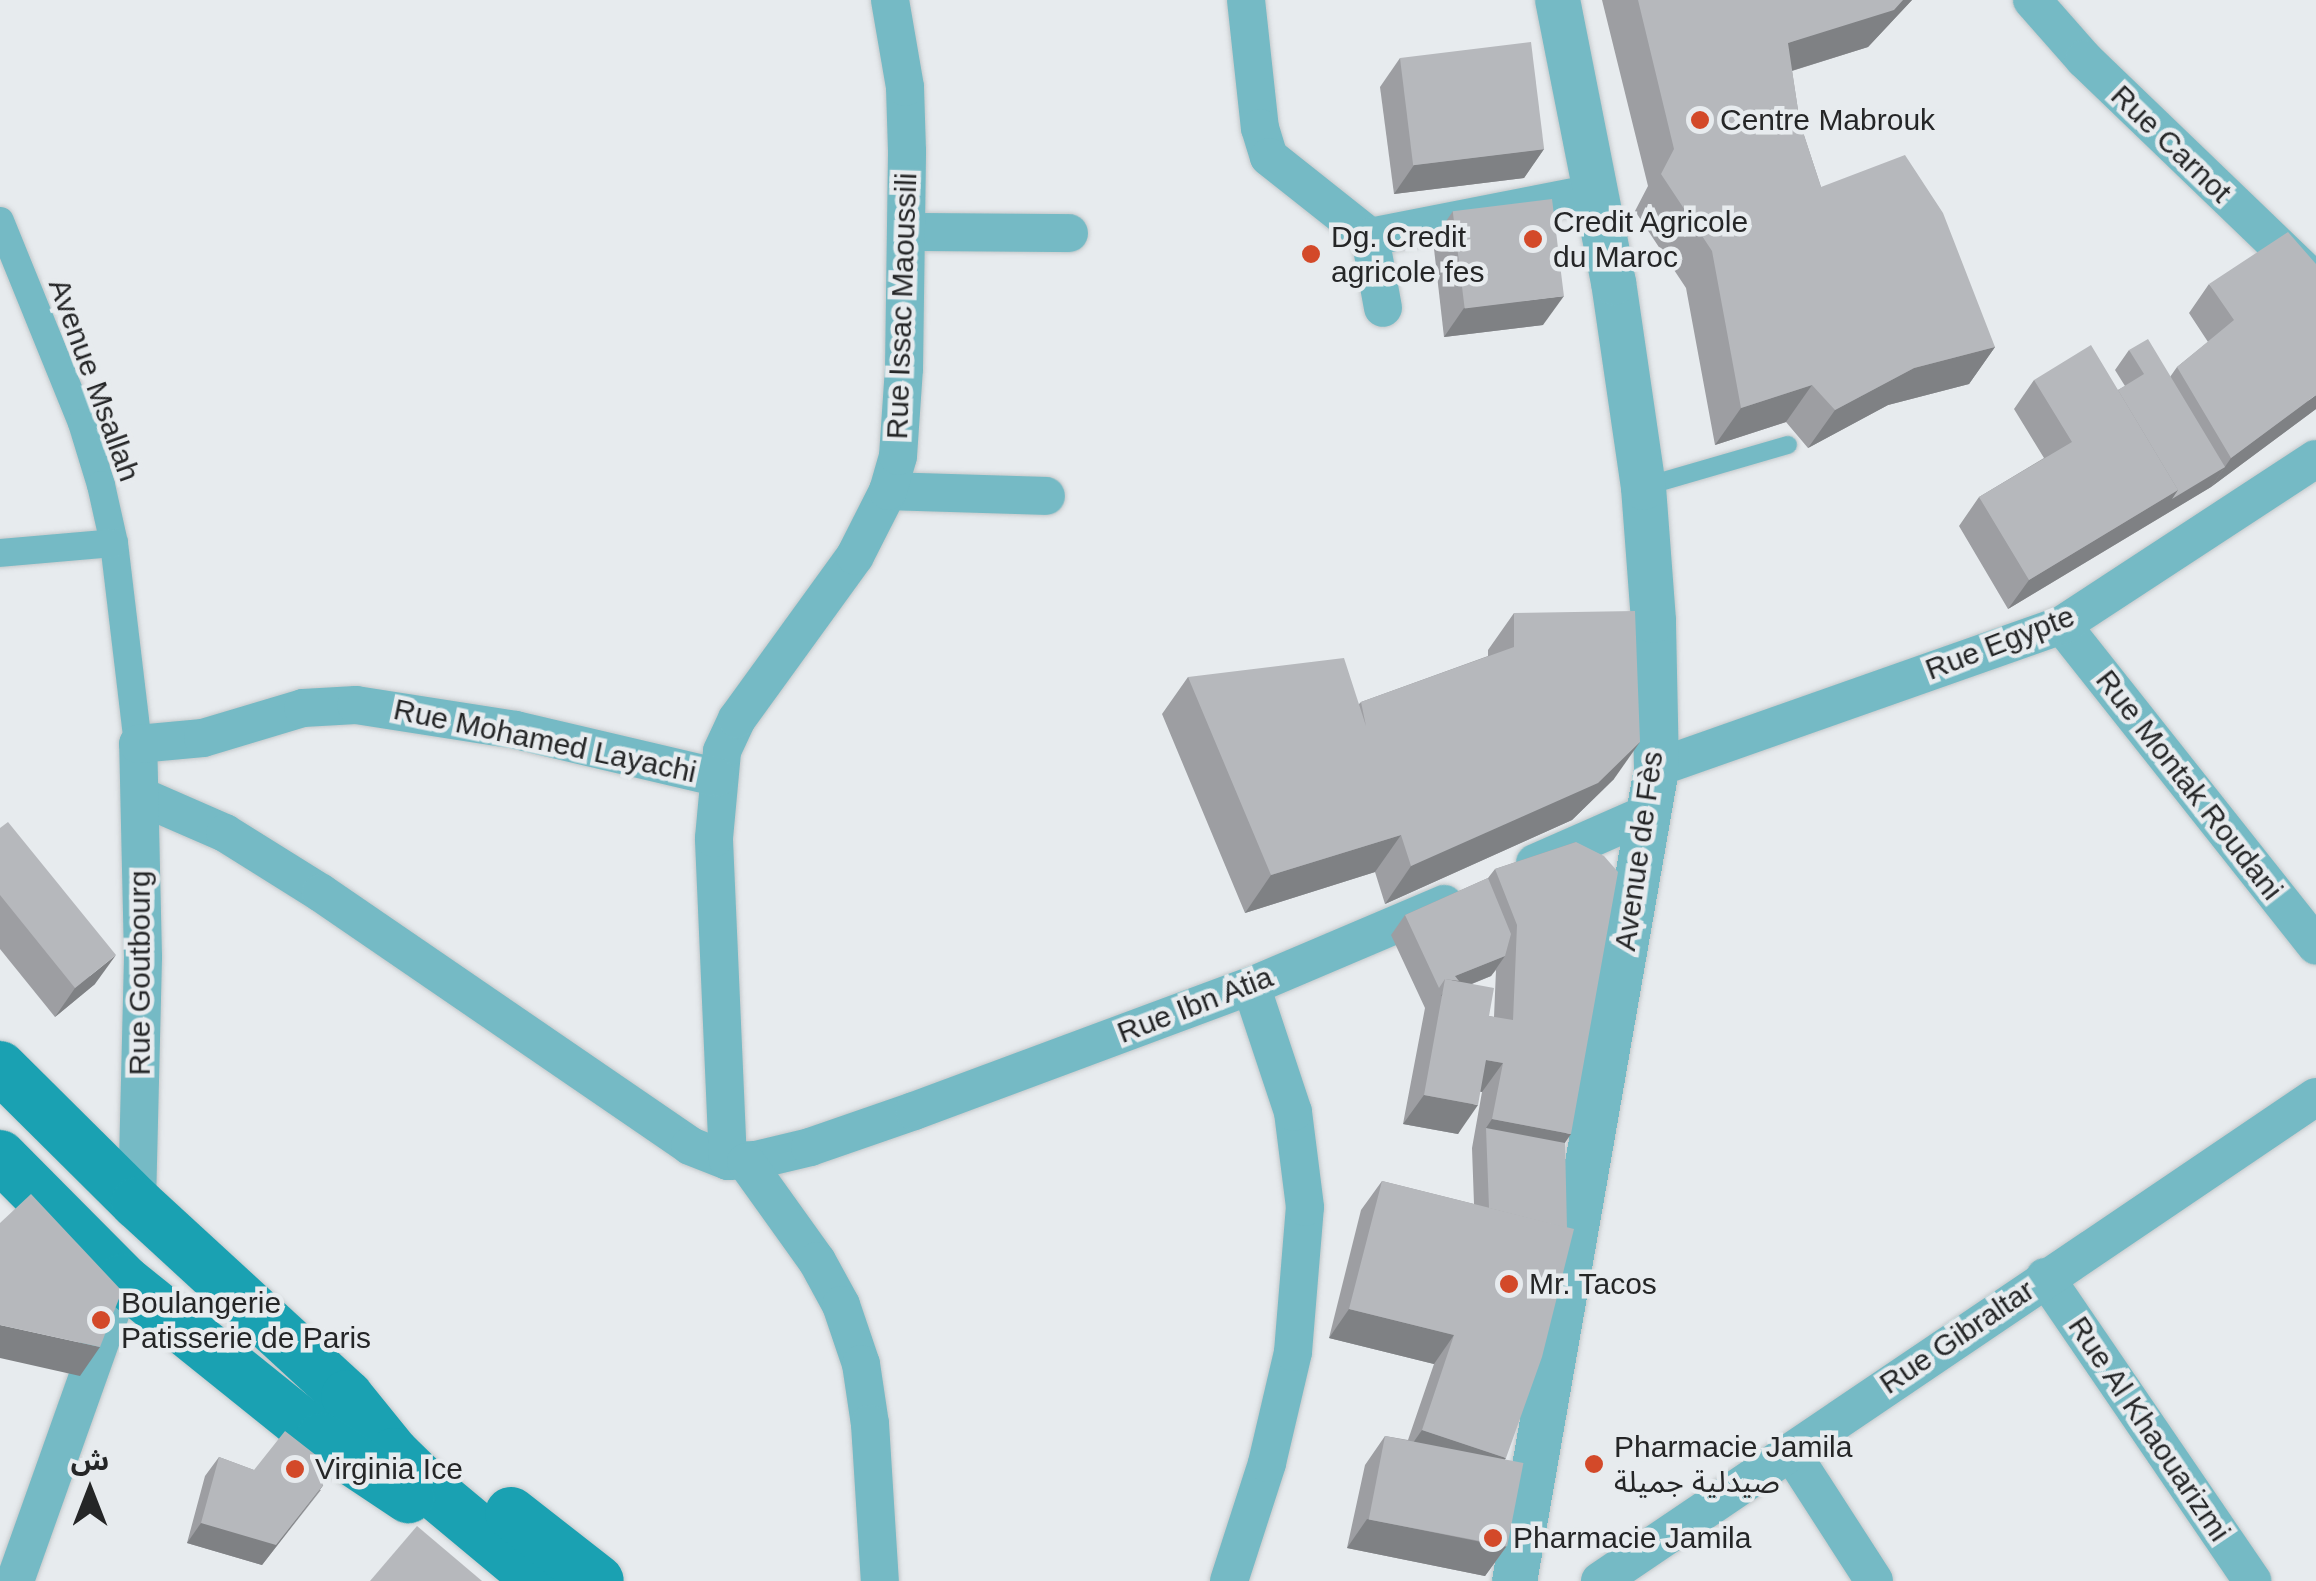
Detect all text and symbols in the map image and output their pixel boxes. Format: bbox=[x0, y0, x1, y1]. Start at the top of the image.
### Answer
street label: Rue Carnot bbox=[2103, 78, 2239, 210]
place label: Centre Mabrouk bbox=[1720, 102, 1935, 138]
marker: Centre Mabrouk bbox=[1689, 109, 1711, 131]
street label: Rue Issac Maoussili bbox=[879, 172, 925, 440]
place label: Credit Agricole du Maroc bbox=[1553, 204, 1750, 274]
place label: Dg. Credit agricole fes bbox=[1331, 219, 1484, 290]
marker: Credit Agricole du Maroc bbox=[1522, 228, 1544, 250]
marker: Dg. Credit agricole fes bbox=[1300, 243, 1322, 265]
street label: Avenue Msallah bbox=[41, 274, 147, 486]
street label: Rue Egypte bbox=[1920, 598, 2080, 688]
street label: Rue Montak Roudani bbox=[2088, 663, 2290, 907]
street label: Rue Mohamed Layachi bbox=[390, 691, 700, 791]
street label: Avenue de Fès bbox=[1607, 749, 1671, 953]
street label: Rue Goutbourg bbox=[122, 870, 158, 1076]
street label: Rue Ibn Atia bbox=[1111, 959, 1279, 1051]
place label: Mr. Tacos bbox=[1529, 1266, 1657, 1302]
street label: Rue Gibraltar bbox=[1873, 1272, 2041, 1402]
marker: Mr. Tacos bbox=[1498, 1273, 1520, 1295]
place label: Boulangerie Patisserie de Paris bbox=[121, 1285, 371, 1356]
marker: Boulangerie Patisserie de Paris bbox=[90, 1309, 112, 1331]
street label: Rue Al Khaouarizmi bbox=[2060, 1309, 2238, 1549]
place label: Pharmacie Jamila صيدلية جميلة bbox=[1614, 1429, 1852, 1500]
north arrow bbox=[40, 1441, 140, 1541]
text: ش bbox=[71, 1445, 109, 1476]
place label: Virginia Ice bbox=[315, 1451, 463, 1487]
marker: Pharmacie Jamila صيدلية جميلة bbox=[1583, 1453, 1605, 1475]
marker: Virginia Ice bbox=[284, 1458, 306, 1480]
place label: Pharmacie Jamila bbox=[1513, 1520, 1751, 1556]
marker: Pharmacie Jamila bbox=[1482, 1527, 1504, 1549]

